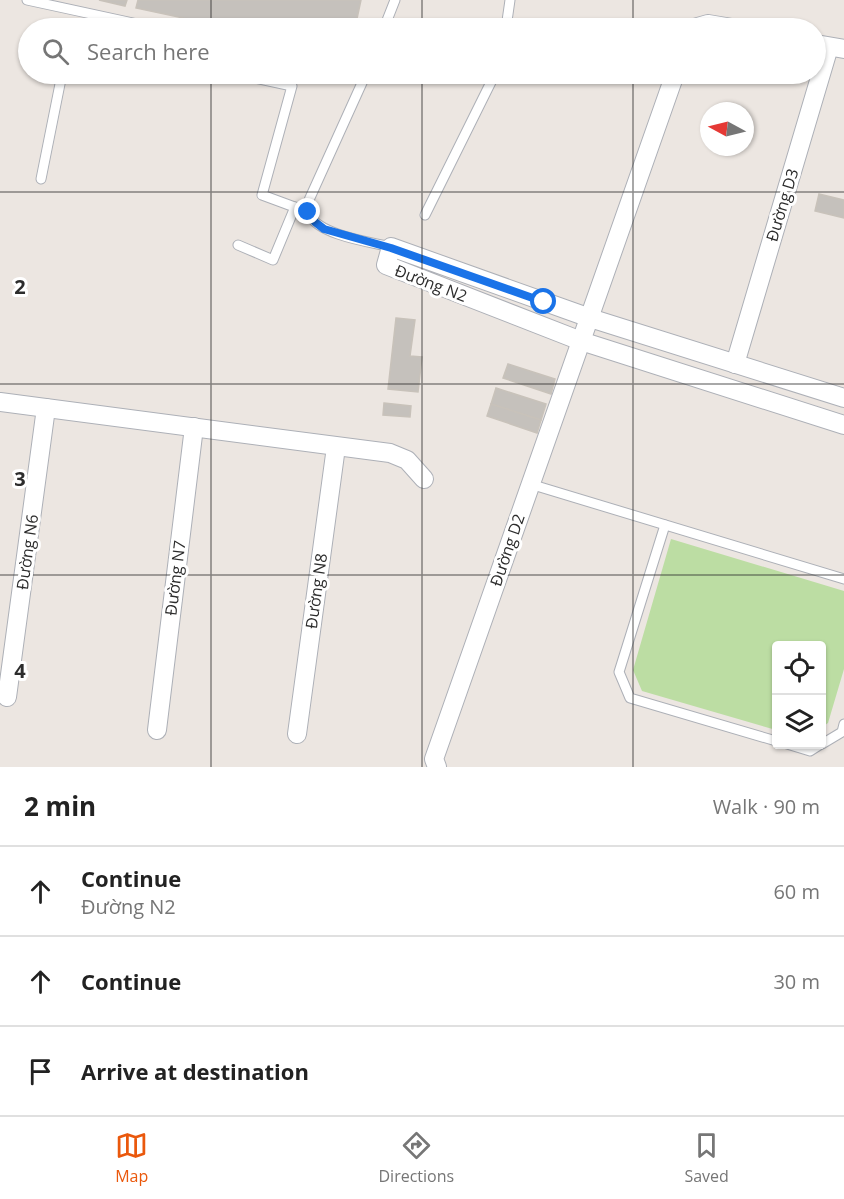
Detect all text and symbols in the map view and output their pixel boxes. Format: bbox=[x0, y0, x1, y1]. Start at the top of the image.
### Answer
search box bbox=[18, 18, 826, 84]
icon: search bbox=[39, 35, 72, 68]
text: Search here bbox=[87, 36, 210, 66]
north arrow bbox=[700, 102, 754, 156]
street label: Đường D3 bbox=[760, 166, 804, 244]
route end bbox=[294, 198, 320, 224]
street label: Đường N2 bbox=[392, 259, 470, 307]
text: 2 bbox=[14, 273, 26, 300]
route start bbox=[530, 288, 556, 314]
text: 3 bbox=[14, 465, 26, 492]
street label: Đường D2 bbox=[484, 511, 530, 589]
street label: Đường N6 bbox=[11, 513, 43, 591]
street label: Đường N7 bbox=[159, 539, 191, 617]
street label: Đường N8 bbox=[300, 552, 332, 630]
map controls bbox=[772, 641, 826, 749]
button: locate bbox=[772, 641, 826, 695]
text: 4 bbox=[14, 657, 26, 684]
button: layers bbox=[772, 695, 826, 749]
text: 2 min bbox=[24, 788, 96, 824]
text: Walk · 90 m bbox=[713, 793, 820, 820]
text: Continue bbox=[81, 863, 181, 893]
icon: ahead bbox=[24, 875, 57, 908]
text: 60 m bbox=[773, 878, 820, 905]
text: Đường N2 bbox=[81, 893, 176, 920]
icon: ahead bbox=[24, 965, 57, 998]
text: Continue bbox=[81, 966, 181, 996]
text: 30 m bbox=[773, 968, 820, 995]
icon: arrive bbox=[24, 1055, 57, 1088]
text: Arrive at destination bbox=[81, 1056, 309, 1086]
tab: Map bbox=[115, 1129, 148, 1187]
tab: Directions bbox=[379, 1129, 454, 1187]
tab: Saved bbox=[684, 1129, 729, 1187]

